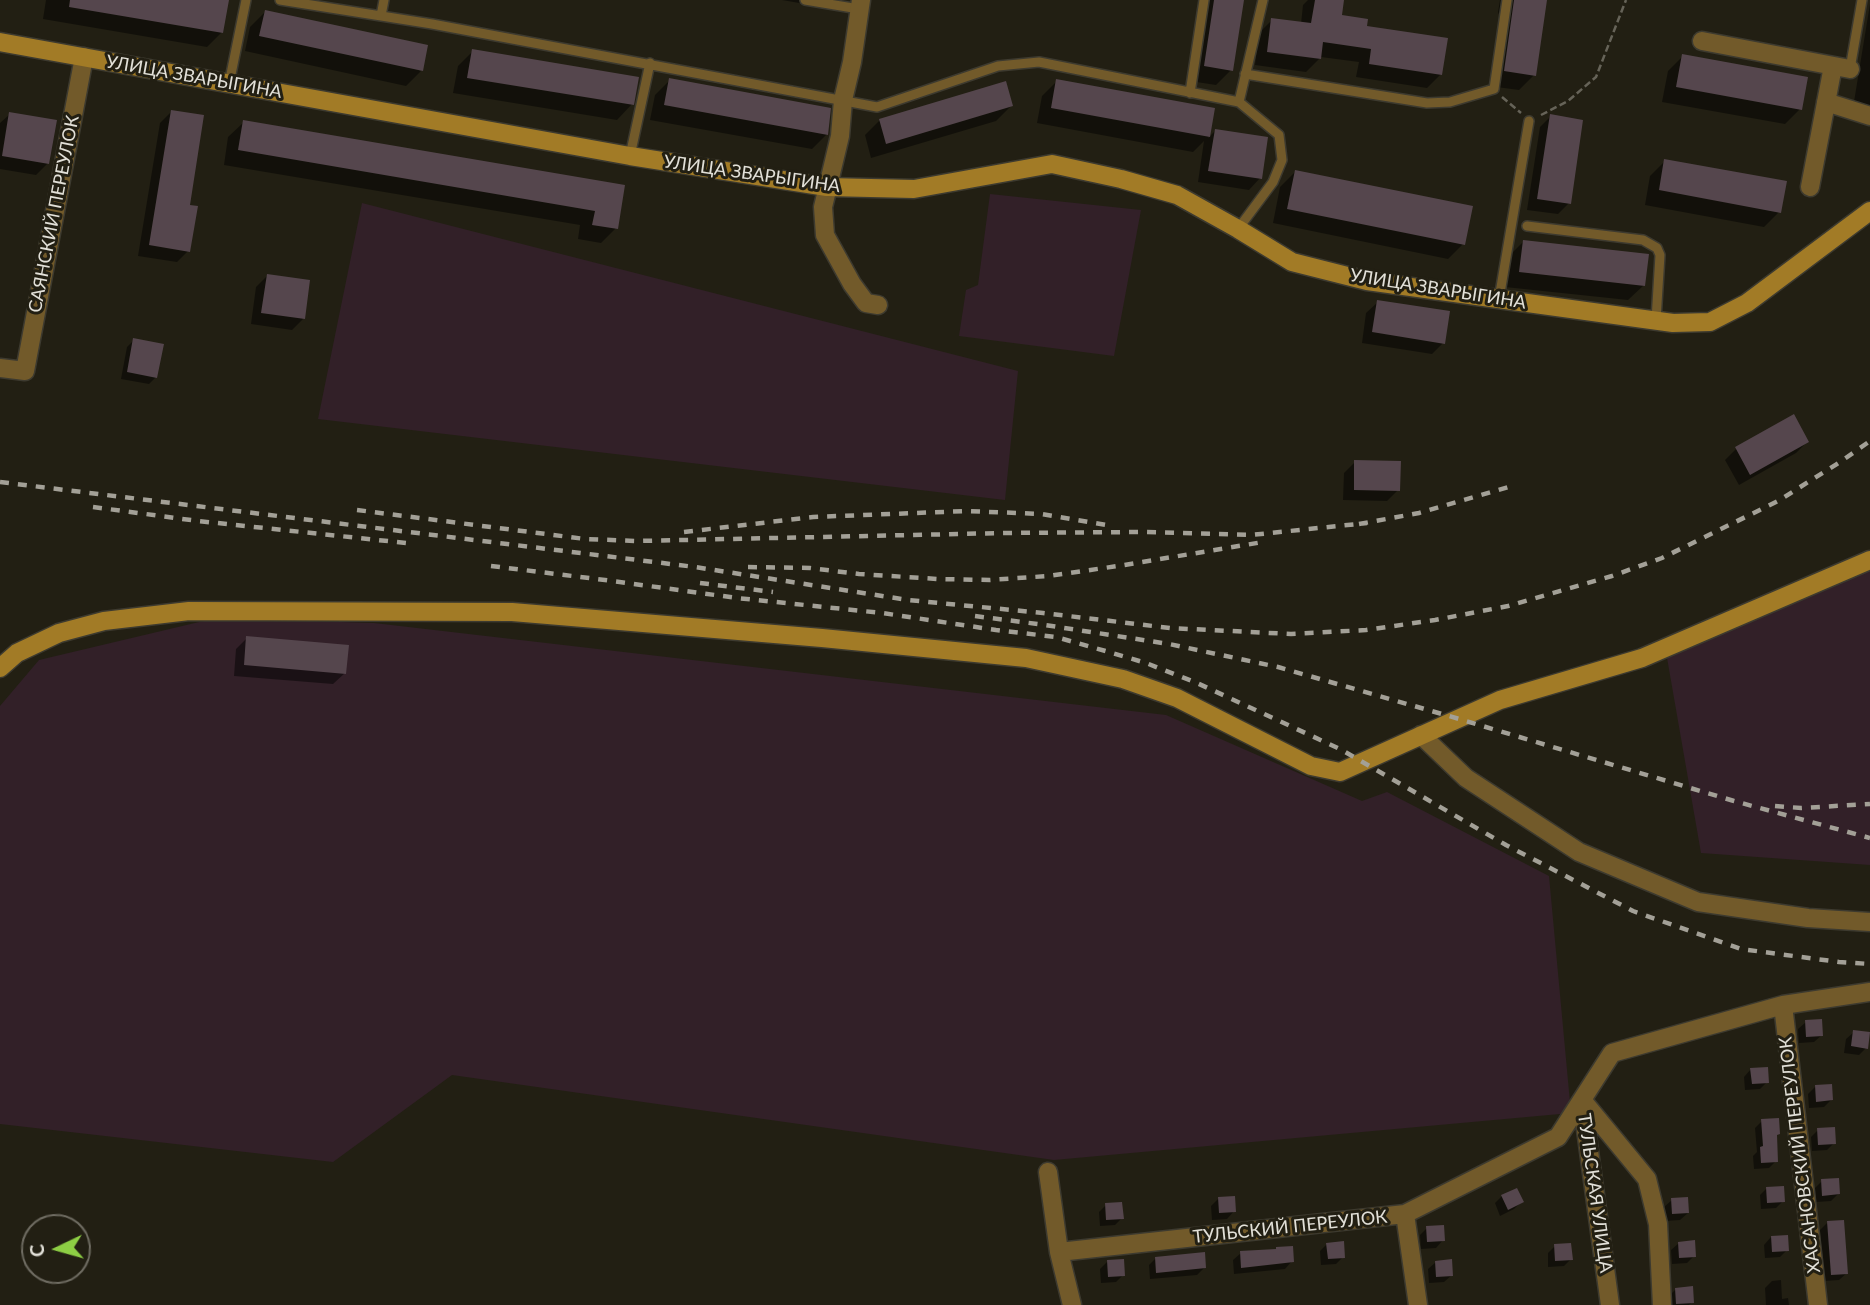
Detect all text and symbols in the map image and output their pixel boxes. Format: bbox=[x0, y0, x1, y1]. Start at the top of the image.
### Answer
street label: УЛИЦА ЗВАРЫГИНА bbox=[104, 51, 284, 103]
street label: САЯНСКИЙ ПЕРЕУЛОК bbox=[24, 113, 84, 315]
street label: УЛИЦА ЗВАРЫГИНА bbox=[662, 151, 842, 197]
street label: УЛИЦА ЗВАРЫГИНА bbox=[1348, 264, 1528, 314]
street label: ХАСАНОВСКИЙ ПЕРЕУЛОК bbox=[1775, 1035, 1825, 1275]
street label: ТУЛЬСКАЯ УЛИЦА bbox=[1573, 1112, 1617, 1274]
street label: ТУЛЬСКИЙ ПЕРЕУЛОК bbox=[1192, 1206, 1388, 1248]
north arrow bbox=[21, 1214, 91, 1284]
text: С bbox=[25, 1243, 49, 1258]

